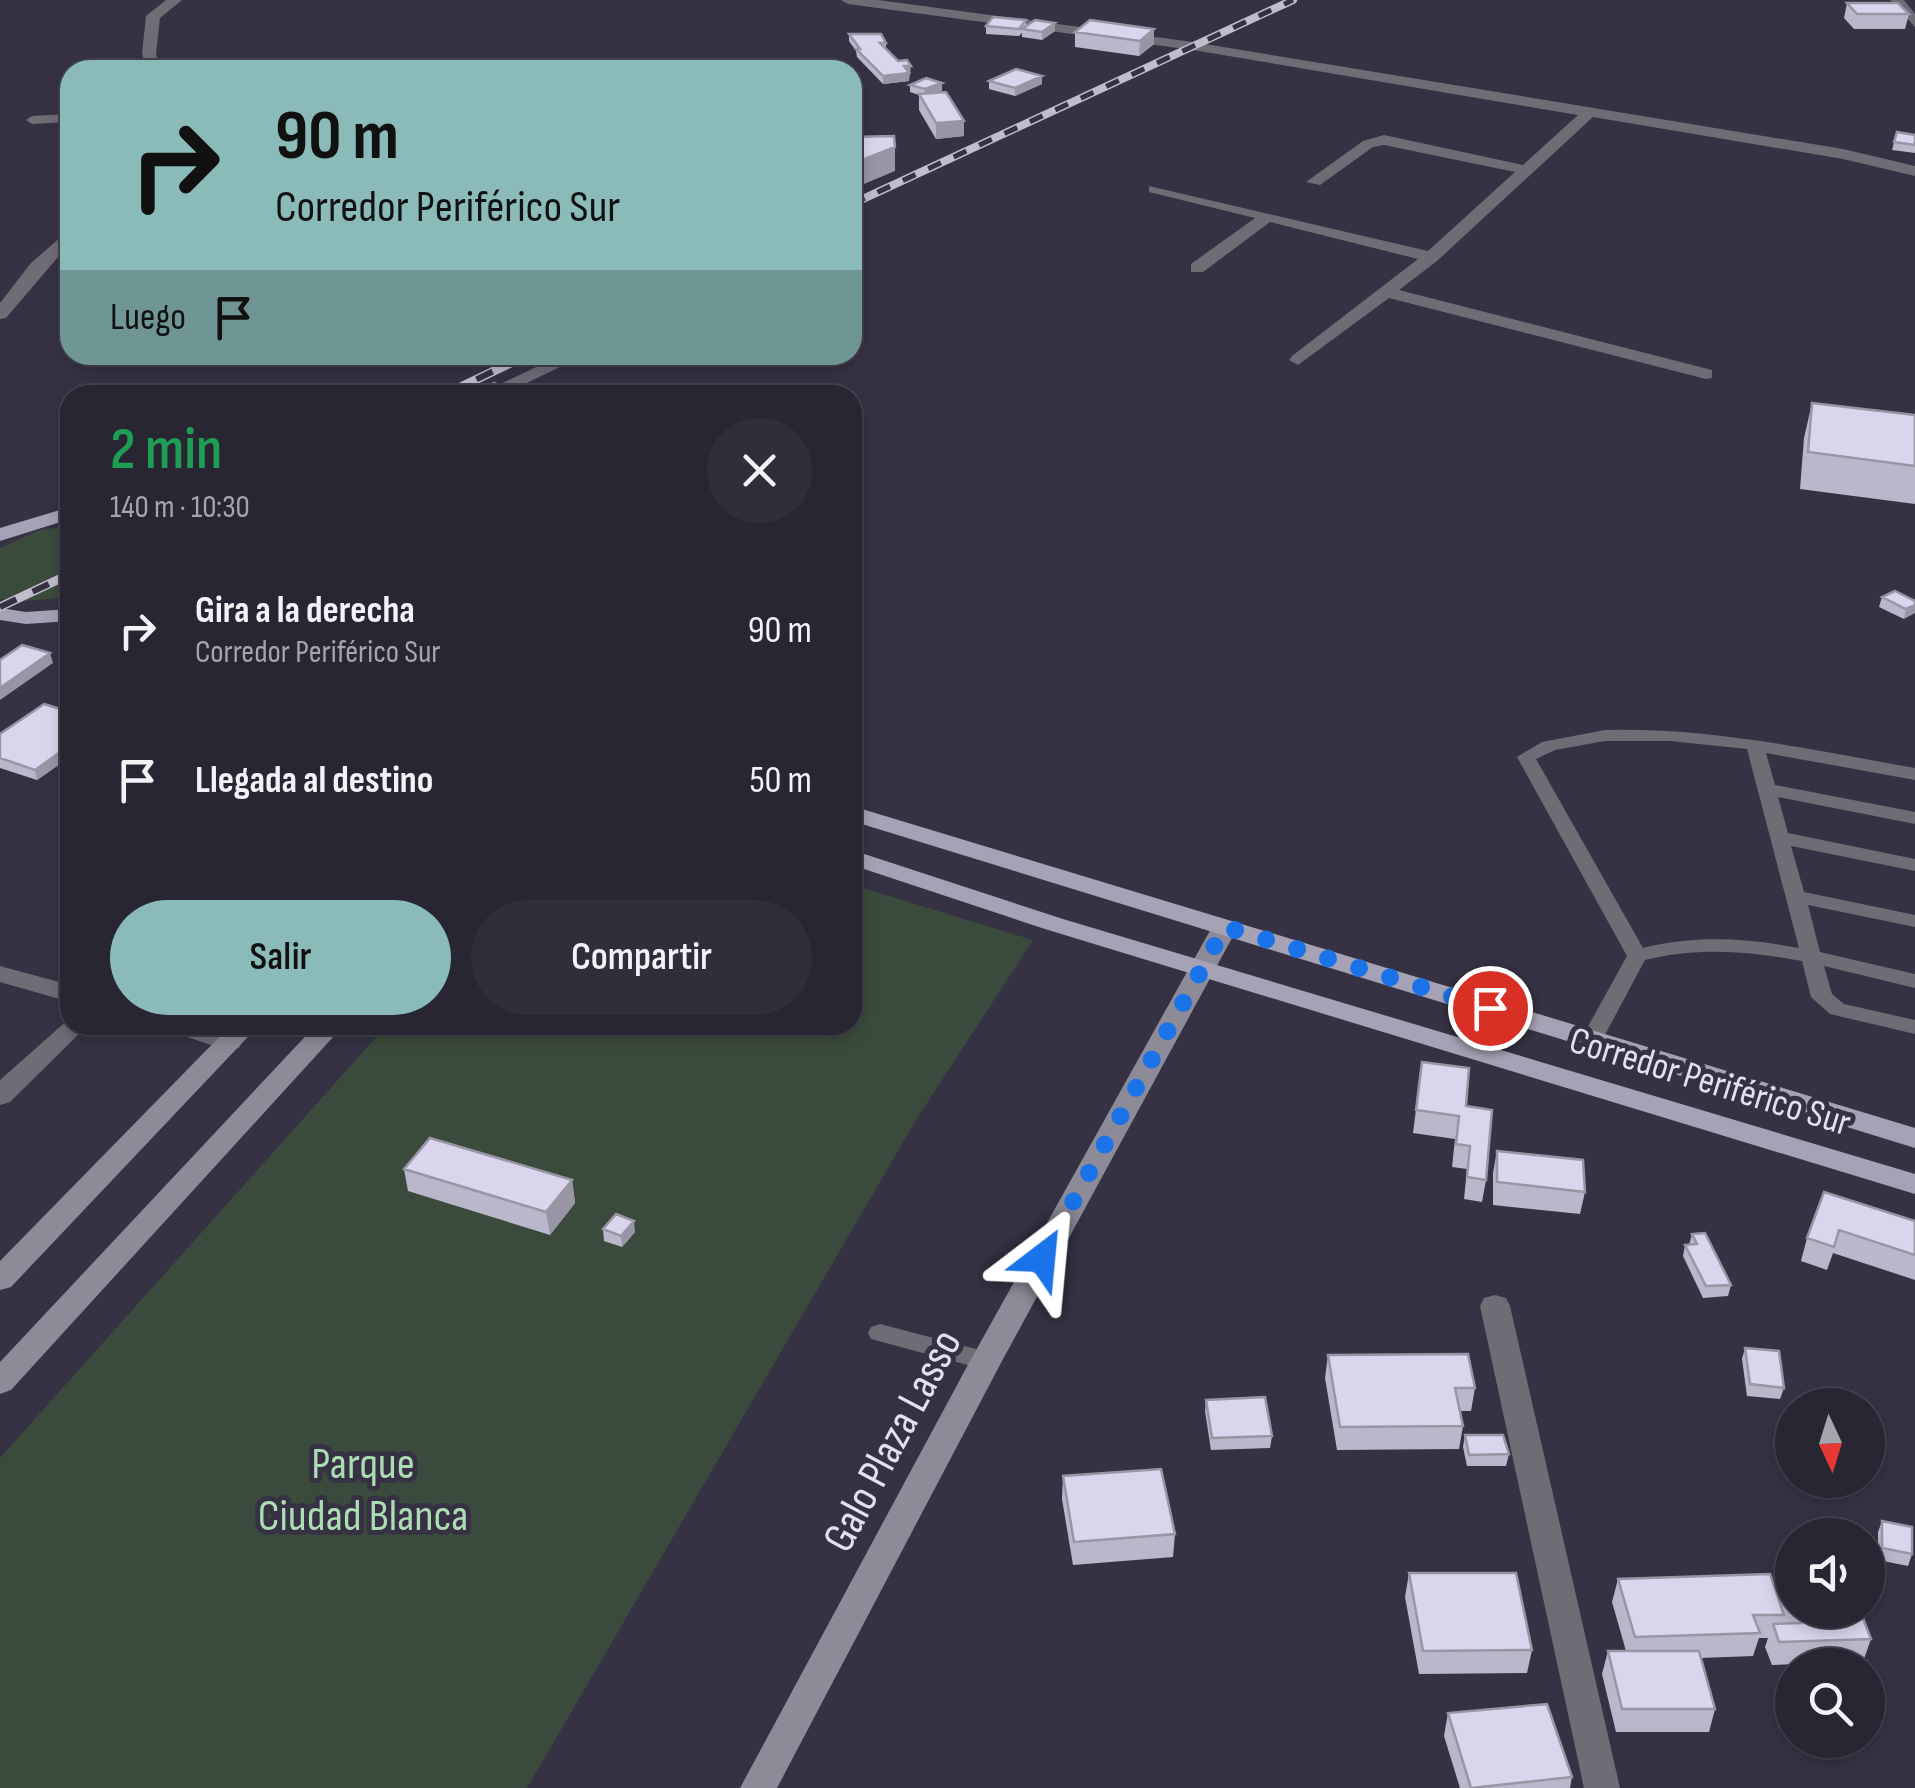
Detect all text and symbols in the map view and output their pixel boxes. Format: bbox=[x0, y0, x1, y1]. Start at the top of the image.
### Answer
text: 90 m bbox=[275, 95, 399, 179]
icon: right bbox=[110, 100, 240, 230]
text: Corredor Periférico Sur bbox=[275, 180, 620, 235]
icon: arrive bbox=[206, 290, 261, 345]
text: Luego bbox=[110, 295, 186, 340]
text: 2 min bbox=[110, 414, 222, 486]
button: close bbox=[707, 418, 812, 523]
text: 140 m · 10:30 bbox=[110, 488, 250, 527]
text: Gira a la derecha bbox=[195, 588, 415, 633]
icon: right bbox=[110, 603, 165, 658]
text: 90 m bbox=[748, 608, 812, 653]
text: Corredor Periférico Sur bbox=[195, 633, 440, 672]
icon: arrive bbox=[110, 753, 165, 808]
text: Llegada al destino bbox=[195, 758, 433, 803]
text: 50 m bbox=[749, 758, 812, 803]
button: Salir bbox=[110, 900, 451, 1015]
button: Compartir bbox=[471, 900, 812, 1015]
pin bbox=[1448, 966, 1533, 1051]
icon: arrive bbox=[1463, 981, 1518, 1036]
street label: Corredor Periférico Sur bbox=[1564, 1018, 1856, 1146]
position arrow bbox=[990, 1206, 1094, 1310]
street label: Galo Plaza Lasso bbox=[812, 1321, 974, 1561]
north arrow bbox=[1775, 1388, 1885, 1498]
map controls bbox=[1775, 1388, 1885, 1758]
park label: Parque Ciudad Blanca bbox=[258, 1437, 468, 1544]
button: sound bbox=[1775, 1518, 1885, 1628]
button: search bbox=[1775, 1648, 1885, 1758]

